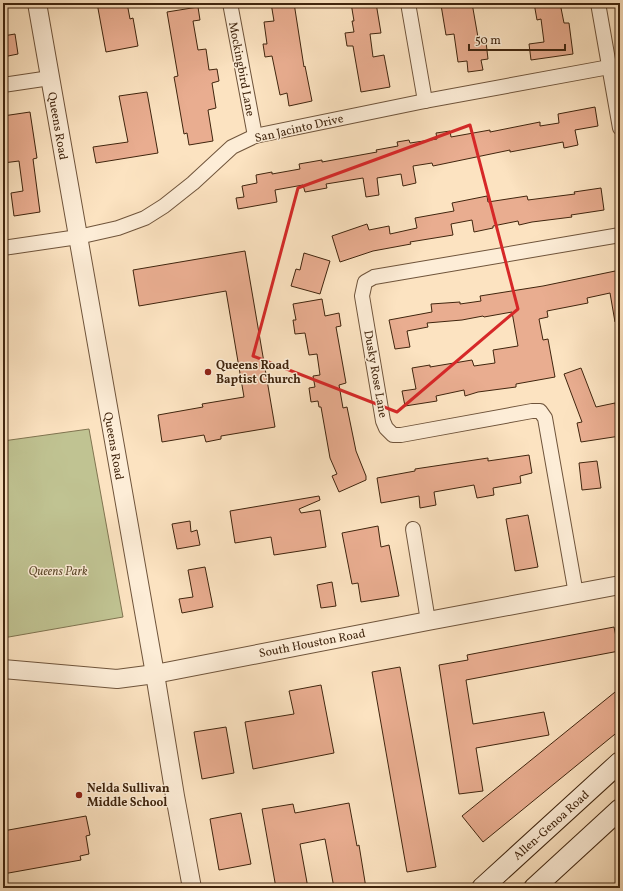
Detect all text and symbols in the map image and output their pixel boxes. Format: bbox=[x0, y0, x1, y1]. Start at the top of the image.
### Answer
street label: Mockingbird Lane bbox=[224, 21, 258, 118]
scale bar bbox=[469, 26, 565, 52]
text: 50 m bbox=[475, 33, 501, 49]
street label: Queens Road bbox=[43, 91, 71, 162]
street label: San Jacinto Drive bbox=[253, 111, 345, 147]
street label: Dusky Rose Lane bbox=[359, 329, 391, 420]
place label: Queens Road Baptist Church bbox=[216, 358, 301, 388]
marker: Queens Road Baptist Church bbox=[203, 367, 213, 377]
street label: Queens Road bbox=[99, 411, 127, 482]
park label: Queens Park bbox=[28, 564, 88, 580]
street label: South Houston Road bbox=[258, 626, 367, 662]
place label: Nelda Sullivan Middle School bbox=[87, 781, 170, 811]
street label: Allen-Genoa Road bbox=[510, 787, 593, 864]
marker: Nelda Sullivan Middle School bbox=[74, 790, 84, 800]

